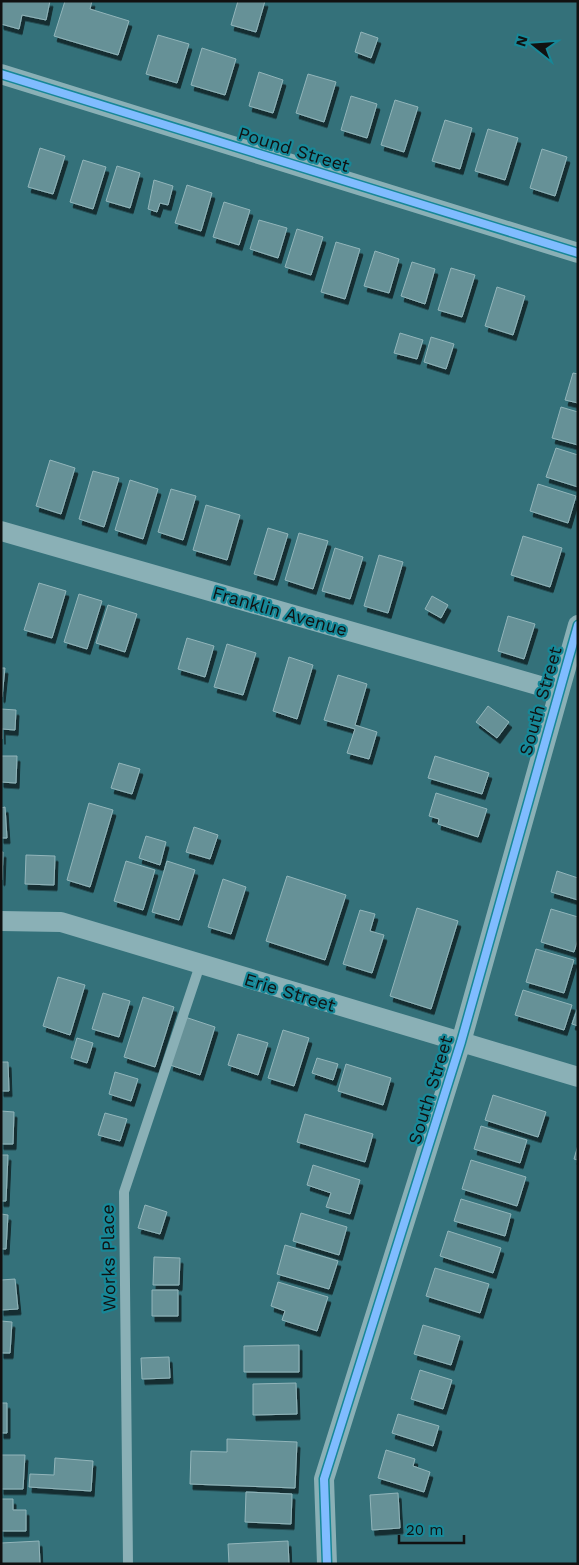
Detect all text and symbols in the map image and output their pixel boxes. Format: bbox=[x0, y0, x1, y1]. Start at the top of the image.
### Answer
north arrow bbox=[509, 20, 559, 70]
text: N bbox=[512, 34, 531, 48]
street label: Pound Street bbox=[236, 122, 353, 176]
street label: Franklin Avenue bbox=[210, 582, 350, 640]
street label: South Street bbox=[514, 644, 566, 758]
street label: Erie Street bbox=[242, 968, 339, 1016]
street label: South Street bbox=[404, 1033, 457, 1147]
street label: Works Place bbox=[97, 1204, 119, 1312]
scale bar bbox=[399, 1512, 464, 1544]
text: 20 m bbox=[406, 1521, 444, 1539]

